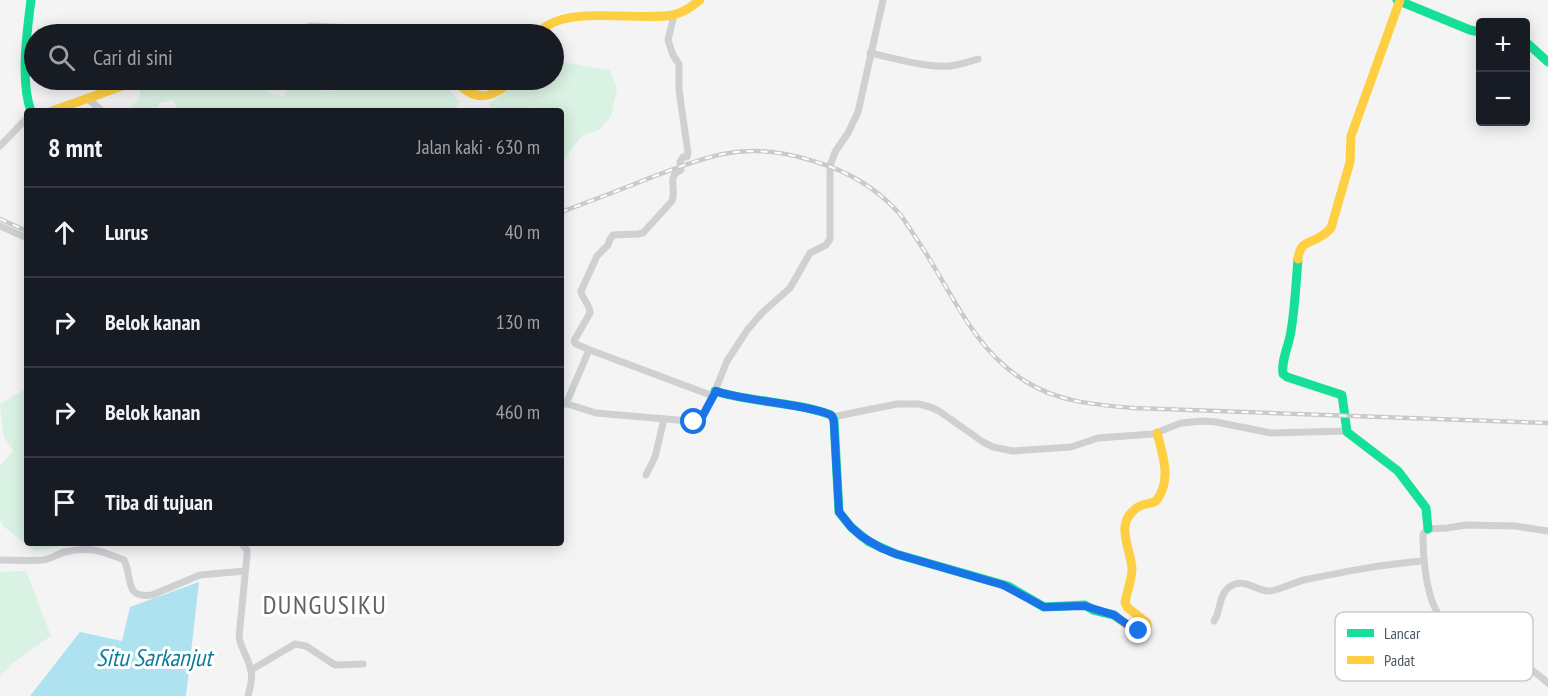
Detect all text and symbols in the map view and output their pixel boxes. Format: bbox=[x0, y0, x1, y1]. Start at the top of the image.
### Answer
map controls bbox=[1476, 18, 1530, 126]
button: + bbox=[1476, 18, 1530, 72]
search box bbox=[24, 24, 564, 90]
icon: search bbox=[45, 41, 78, 74]
text: Cari di sini bbox=[93, 43, 173, 71]
button: − bbox=[1476, 72, 1530, 126]
text: 8 mnt bbox=[48, 131, 102, 164]
text: Jalan kaki · 630 m bbox=[417, 134, 540, 160]
icon: ahead bbox=[48, 216, 81, 249]
text: Lurus bbox=[105, 218, 148, 246]
text: 40 m bbox=[505, 219, 540, 245]
icon: right bbox=[48, 306, 81, 339]
text: Belok kanan bbox=[105, 308, 200, 336]
text: 130 m bbox=[496, 309, 540, 335]
icon: right bbox=[48, 396, 81, 429]
text: Belok kanan bbox=[105, 398, 200, 426]
text: 460 m bbox=[496, 399, 540, 425]
route start bbox=[680, 408, 706, 434]
icon: arrive bbox=[48, 486, 81, 519]
text: Tiba di tujuan bbox=[105, 488, 213, 516]
district label: DUNGUSIKU bbox=[263, 588, 387, 621]
legend bbox=[1335, 612, 1533, 681]
route end bbox=[1125, 617, 1151, 643]
text: Lancar bbox=[1384, 623, 1421, 643]
water label: Situ Sarkanjut bbox=[96, 642, 214, 673]
text: Padat bbox=[1384, 650, 1416, 670]

